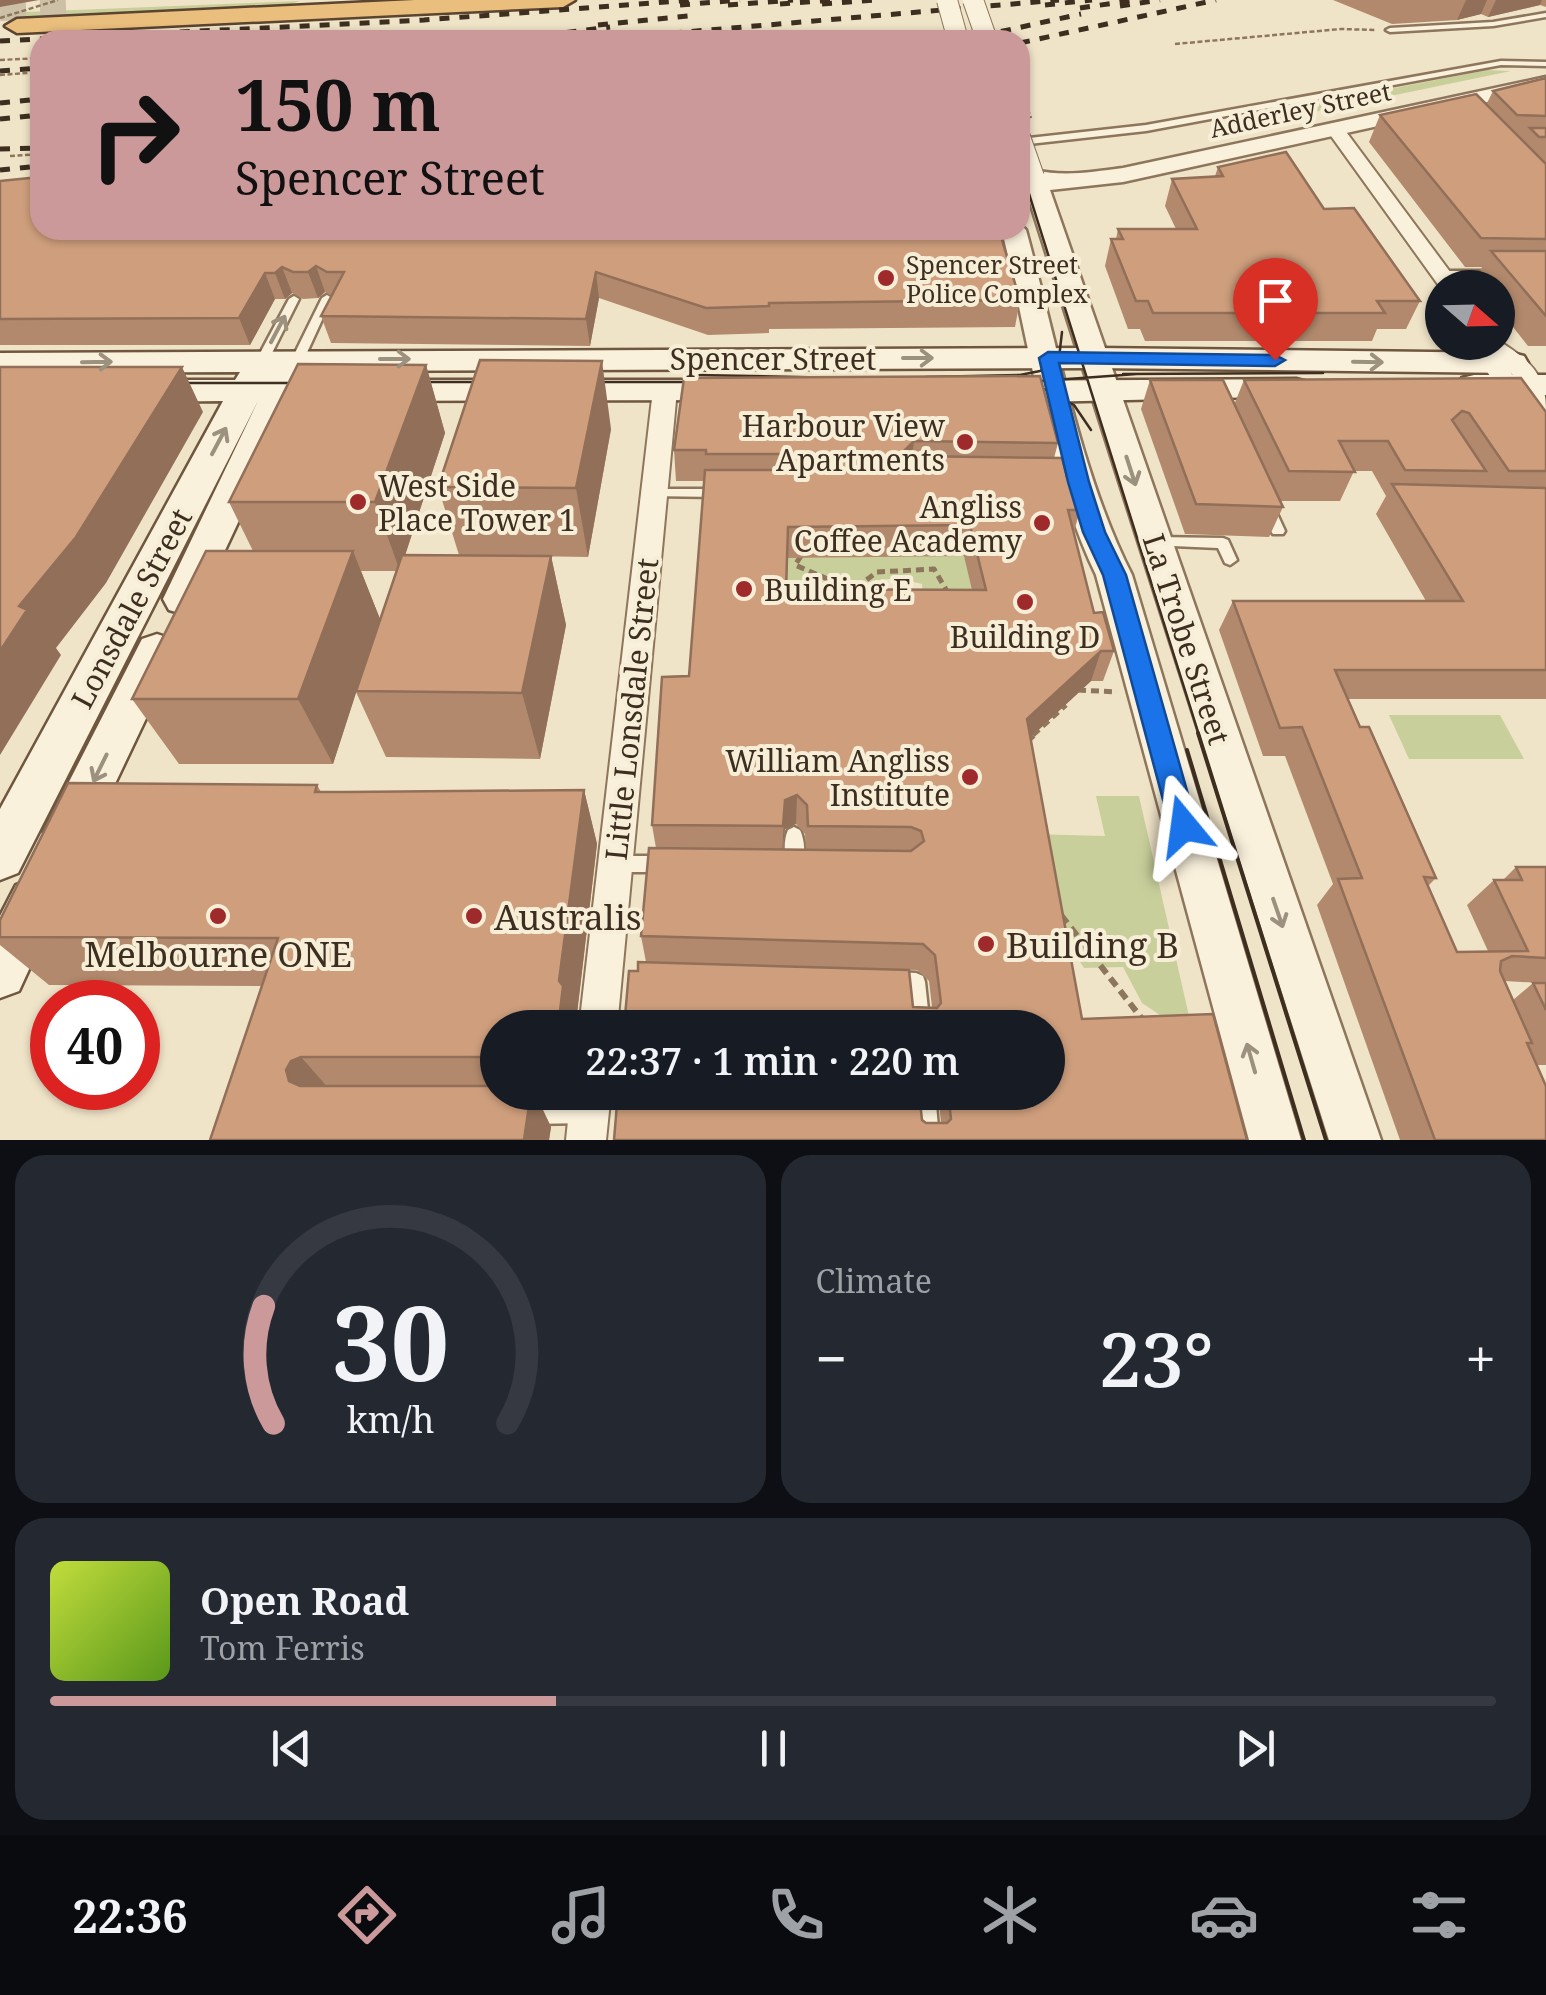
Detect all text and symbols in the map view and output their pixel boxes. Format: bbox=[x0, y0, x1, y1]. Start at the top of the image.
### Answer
text: 150 m bbox=[235, 56, 441, 152]
icon: right bbox=[70, 70, 200, 200]
street label: Adderley Street bbox=[1206, 73, 1394, 145]
text: Spencer Street bbox=[235, 147, 545, 208]
place label: Spencer Street Police Complex bbox=[906, 247, 1088, 310]
pin bbox=[1233, 258, 1318, 361]
marker: Spencer Street Police Complex bbox=[875, 267, 897, 289]
north arrow bbox=[1425, 270, 1515, 360]
map controls bbox=[1425, 270, 1515, 360]
icon: arrive bbox=[1248, 273, 1303, 328]
one-way arrow bbox=[269, 314, 289, 344]
street label: Spencer Street bbox=[670, 338, 876, 379]
one-way arrow bbox=[902, 348, 934, 368]
one-way arrow bbox=[378, 350, 411, 368]
one-way arrow bbox=[81, 352, 113, 371]
one-way arrow bbox=[1351, 353, 1383, 372]
place label: Harbour View Apartments bbox=[742, 405, 945, 480]
one-way arrow bbox=[209, 427, 229, 456]
marker: Harbour View Apartments bbox=[954, 431, 976, 453]
one-way arrow bbox=[1123, 454, 1141, 486]
place label: West Side Place Tower 1 bbox=[378, 465, 576, 540]
place label: Angliss Coffee Academy bbox=[794, 486, 1022, 561]
marker: West Side Place Tower 1 bbox=[347, 491, 369, 513]
street label: Lonsdale Street bbox=[61, 501, 201, 715]
marker: Angliss Coffee Academy bbox=[1031, 512, 1053, 534]
street label: La Trobe Street bbox=[1134, 528, 1240, 750]
street label: Little Lonsdale Street bbox=[595, 556, 667, 862]
place label: Building E bbox=[764, 569, 912, 610]
marker: Building E bbox=[733, 578, 755, 600]
marker: Building D bbox=[1014, 591, 1036, 613]
place label: Building D bbox=[950, 616, 1100, 657]
place label: William Angliss Institute bbox=[725, 740, 950, 815]
one-way arrow bbox=[90, 752, 109, 782]
marker: William Angliss Institute bbox=[959, 766, 981, 788]
position arrow bbox=[1132, 774, 1236, 878]
place label: Australis bbox=[494, 893, 642, 940]
one-way arrow bbox=[1271, 897, 1289, 929]
marker: Melbourne ONE bbox=[207, 905, 229, 927]
marker: Australis bbox=[463, 905, 485, 927]
place label: Building B bbox=[1006, 921, 1179, 968]
place label: Melbourne ONE bbox=[84, 930, 352, 977]
marker: Building B bbox=[975, 933, 997, 955]
speed limit sign: 40 bbox=[30, 980, 160, 1110]
text: 22:37 · 1 min · 220 m bbox=[585, 1034, 960, 1086]
one-way arrow bbox=[1241, 1043, 1259, 1074]
text: Climate bbox=[816, 1259, 932, 1302]
text: 30 bbox=[331, 1270, 449, 1411]
text: 23° bbox=[1099, 1307, 1214, 1409]
text: − bbox=[816, 1320, 847, 1395]
text: + bbox=[1465, 1320, 1496, 1395]
text: km/h bbox=[346, 1395, 434, 1443]
text: Open Road bbox=[200, 1574, 409, 1626]
text: Tom Ferris bbox=[200, 1626, 365, 1669]
icon: previous bbox=[264, 1721, 319, 1776]
icon: pause bbox=[746, 1721, 801, 1776]
icon: next bbox=[1228, 1721, 1283, 1776]
icon: directions bbox=[332, 1880, 402, 1950]
icon: music bbox=[546, 1880, 616, 1950]
icon: phone bbox=[761, 1880, 831, 1950]
icon: climate bbox=[975, 1880, 1045, 1950]
icon: car bbox=[1189, 1880, 1259, 1950]
icon: filters bbox=[1404, 1880, 1474, 1950]
text: 22:36 bbox=[72, 1885, 188, 1946]

